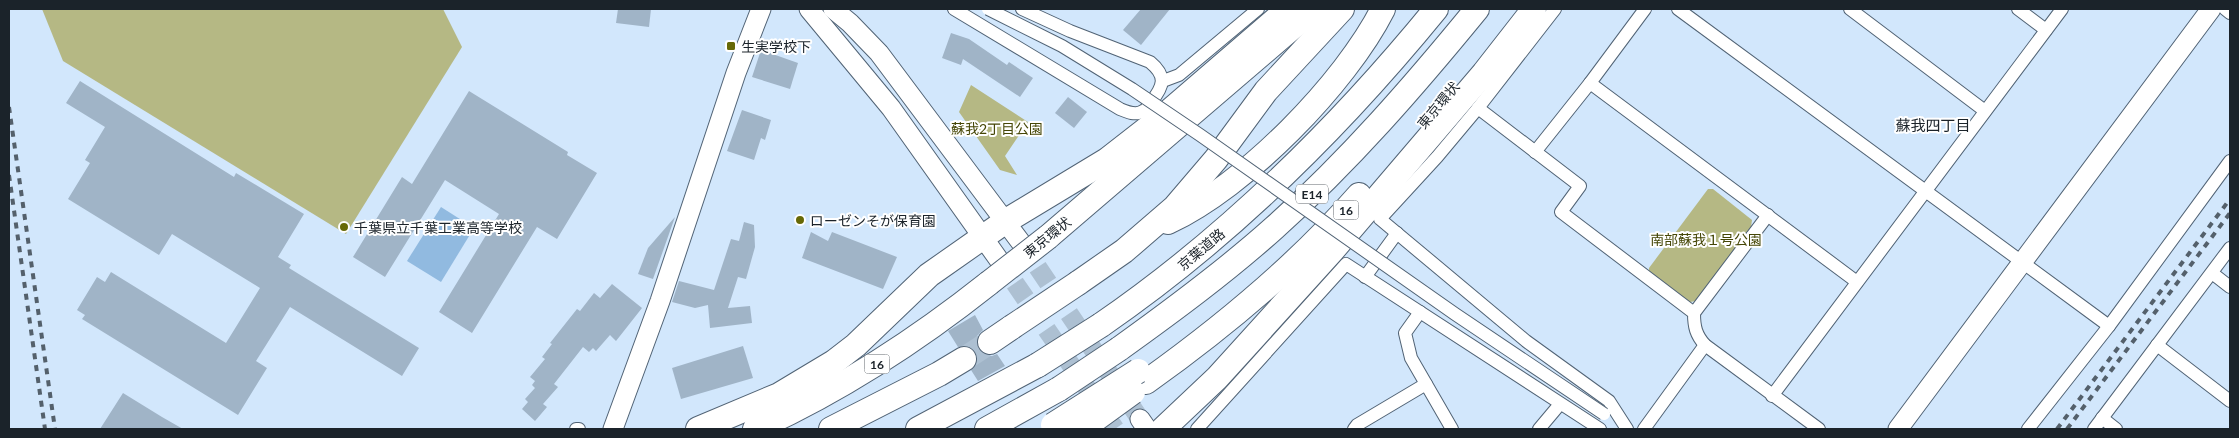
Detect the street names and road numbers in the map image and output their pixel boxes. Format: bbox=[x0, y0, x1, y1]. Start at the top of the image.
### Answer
street label: 東京環状 bbox=[1413, 78, 1463, 132]
road number: E14 bbox=[1296, 184, 1328, 203]
road number: 16 bbox=[1334, 200, 1358, 220]
street label: 東京環状 bbox=[1020, 213, 1074, 261]
street label: 京葉道路 bbox=[1174, 224, 1228, 274]
road number: 16 bbox=[864, 354, 890, 374]

